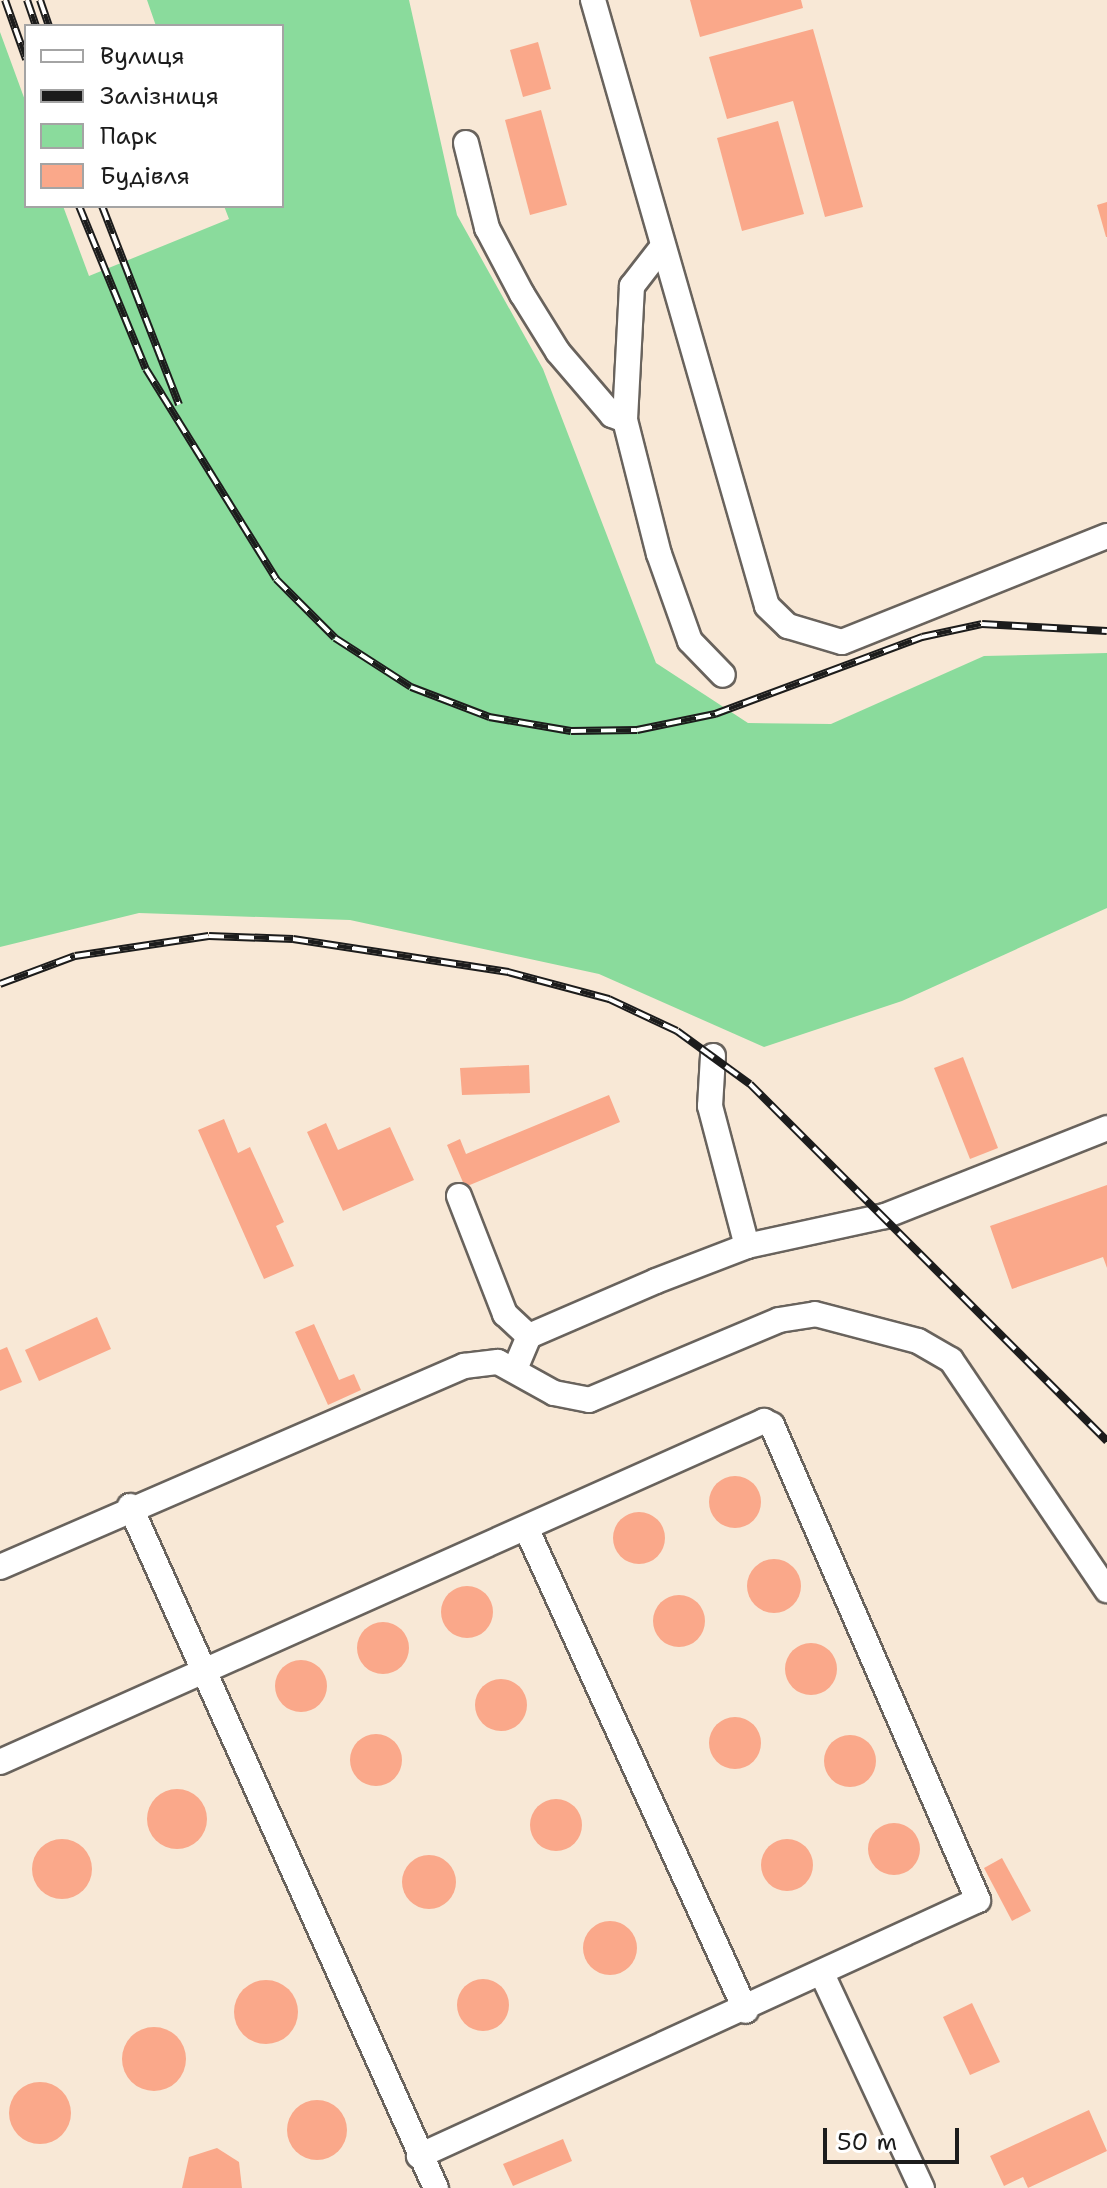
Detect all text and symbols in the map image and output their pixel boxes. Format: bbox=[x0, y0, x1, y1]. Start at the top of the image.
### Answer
legend bbox=[24, 24, 284, 208]
text: Вулиця bbox=[100, 40, 185, 72]
text: Залізниця bbox=[100, 80, 219, 112]
text: Парк bbox=[100, 120, 157, 152]
text: Будівля bbox=[100, 160, 190, 192]
scale bar bbox=[827, 2112, 963, 2162]
text: 50 m bbox=[837, 2126, 897, 2158]

